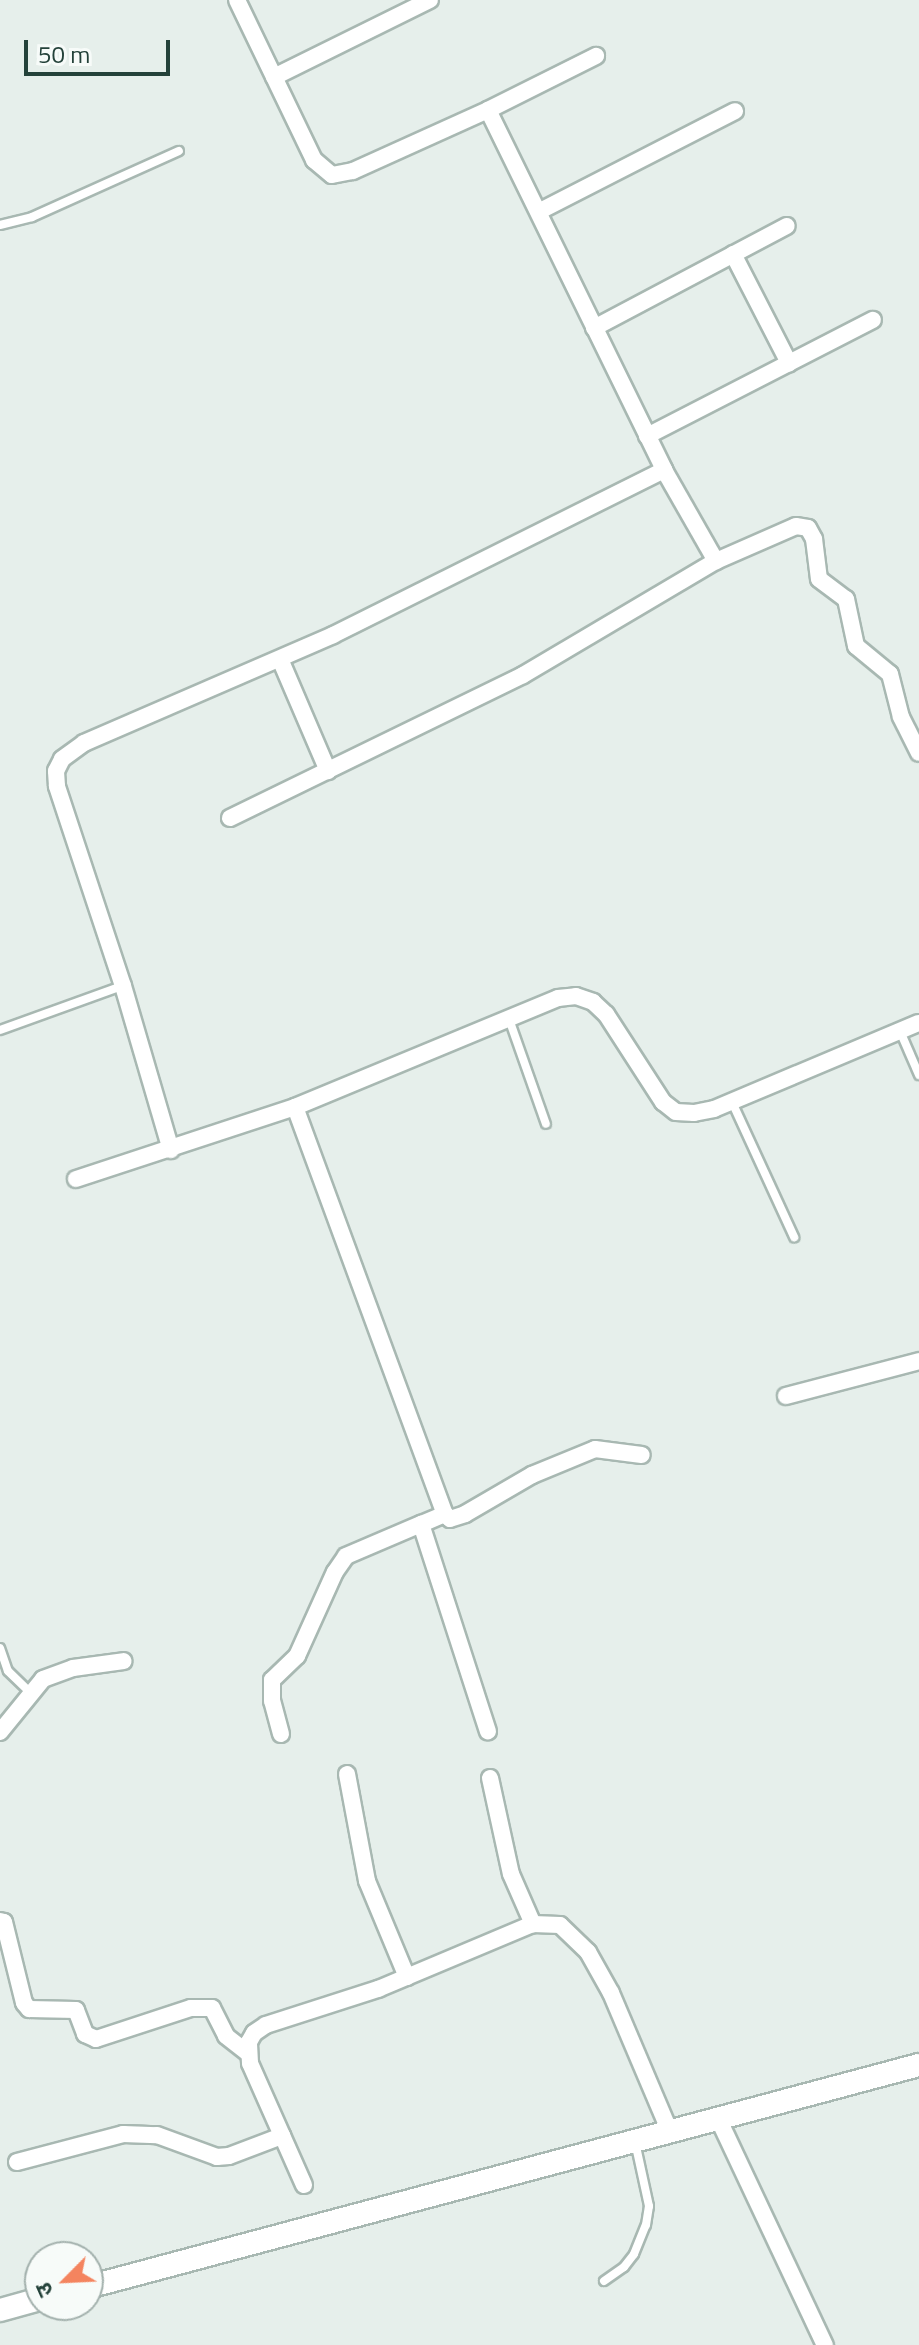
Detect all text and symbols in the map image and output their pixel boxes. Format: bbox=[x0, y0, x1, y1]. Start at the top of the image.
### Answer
scale bar bbox=[28, 24, 174, 74]
text: 50 m bbox=[38, 36, 90, 72]
north arrow bbox=[24, 2241, 104, 2321]
text: उ bbox=[26, 2277, 62, 2303]

